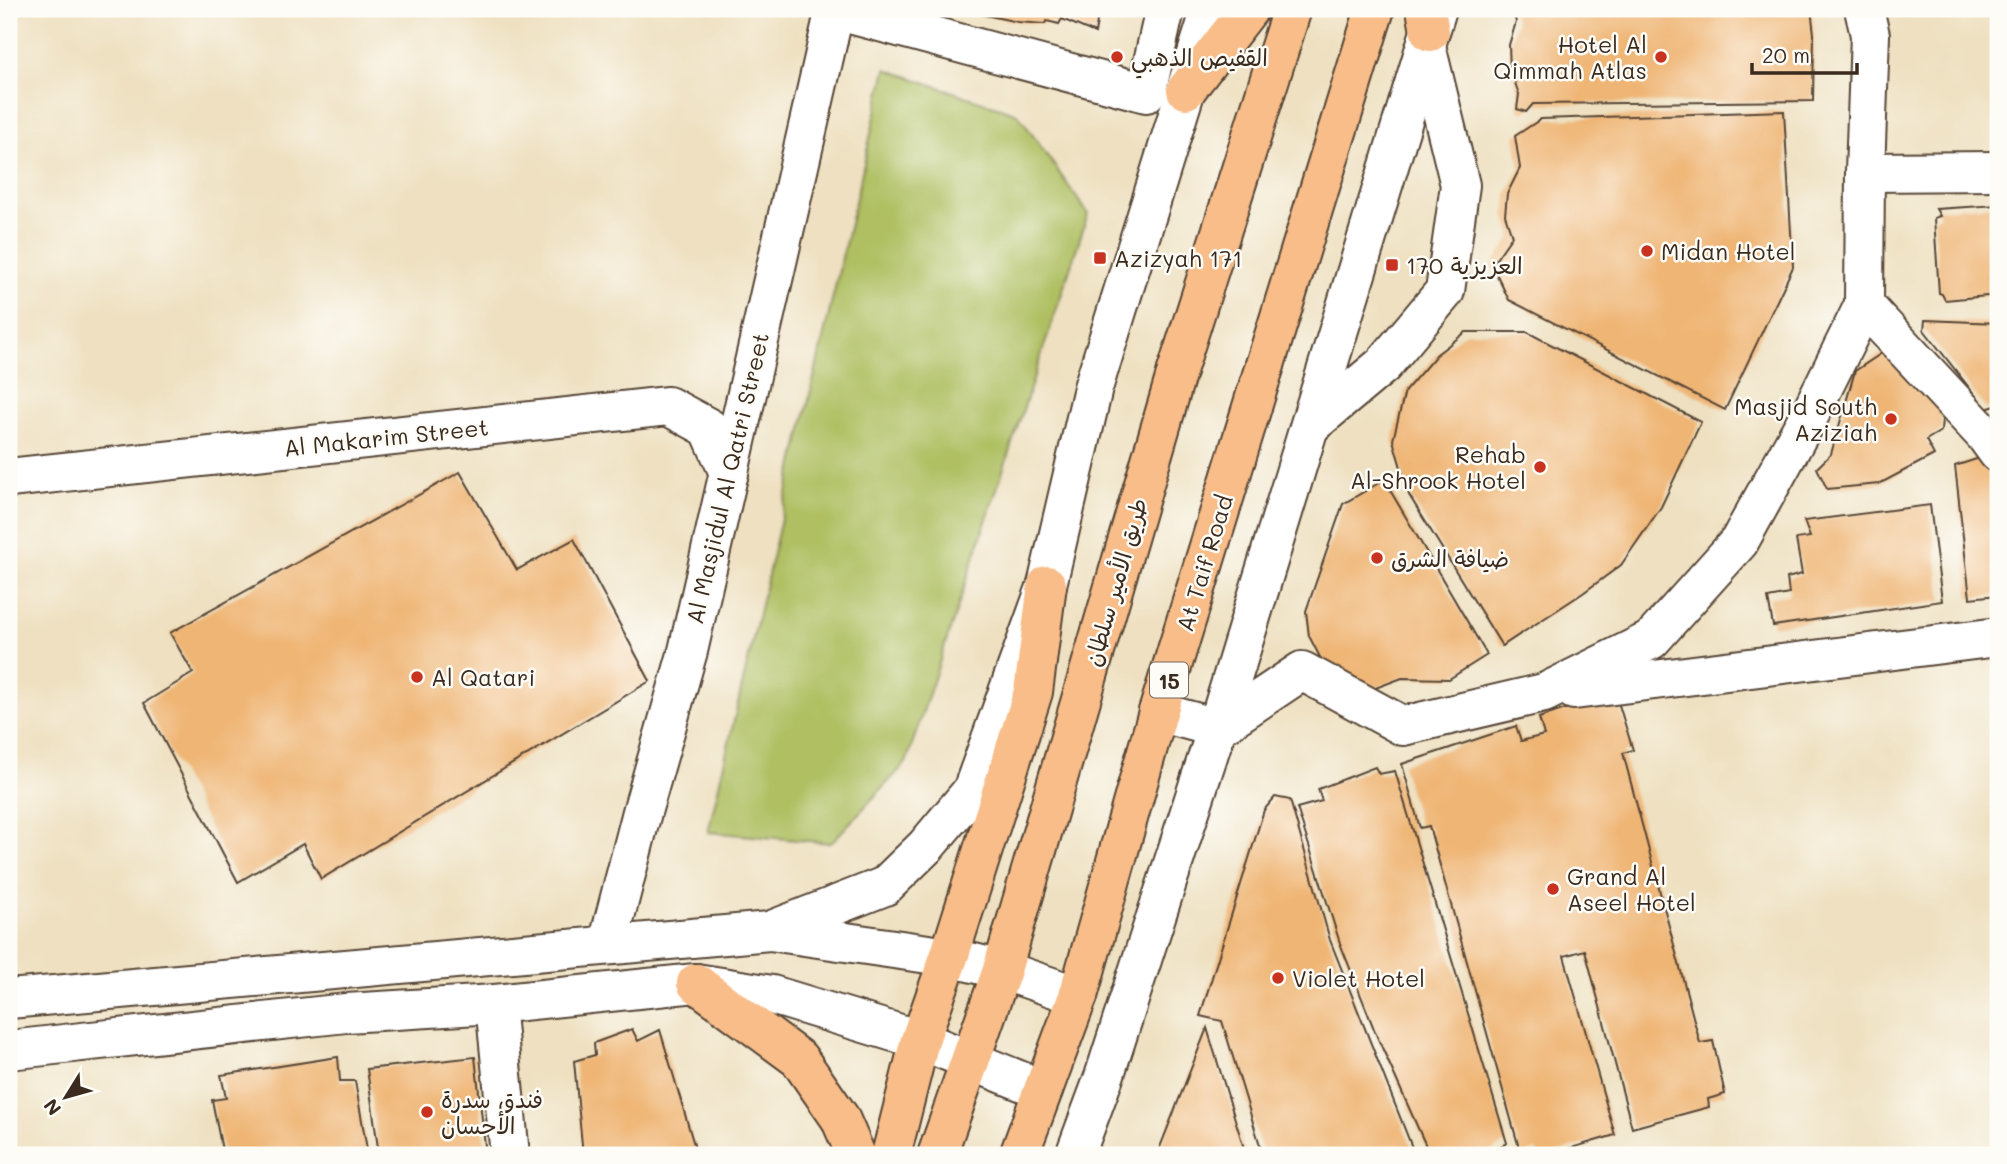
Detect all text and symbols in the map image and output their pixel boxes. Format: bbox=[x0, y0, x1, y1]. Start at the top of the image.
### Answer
place label: Hotel Al Qimmah Atlas bbox=[1493, 29, 1647, 85]
scale bar bbox=[1752, 32, 1856, 76]
text: 20 m bbox=[1762, 41, 1810, 68]
place label: القفيص الذهبي bbox=[1131, 42, 1268, 79]
marker: القفيص الذهبي bbox=[1109, 49, 1125, 65]
marker: Hotel Al Qimmah Atlas bbox=[1653, 49, 1669, 65]
place label: Midan Hotel bbox=[1661, 236, 1796, 266]
place label: Azizyah 171 bbox=[1114, 243, 1243, 273]
marker: Midan Hotel bbox=[1639, 243, 1655, 259]
marker: Azizyah 171 bbox=[1092, 250, 1108, 266]
place label: العزيزية 170 bbox=[1406, 250, 1523, 280]
marker: العزيزية 170 bbox=[1384, 257, 1400, 273]
street label: Al Masjidul Al Qatri Street bbox=[679, 329, 775, 627]
place label: Masjid South Aziziah bbox=[1734, 391, 1877, 447]
street label: Al Makarim Street bbox=[282, 411, 490, 463]
marker: Masjid South Aziziah bbox=[1883, 411, 1899, 427]
place label: Rehab Al-Shrook Hotel bbox=[1350, 439, 1526, 495]
marker: Rehab Al-Shrook Hotel bbox=[1532, 459, 1548, 475]
street label: At Taif Road bbox=[1169, 491, 1239, 635]
street label: طريق الأمير سلطان bbox=[1077, 494, 1153, 670]
place label: ضيافة الشرق bbox=[1391, 543, 1509, 573]
marker: ضيافة الشرق bbox=[1369, 550, 1385, 566]
place label: Al Qatari bbox=[431, 662, 535, 692]
road number: 15 bbox=[1150, 662, 1188, 698]
marker: Al Qatari bbox=[409, 669, 425, 685]
place label: Grand Al Aseel Hotel bbox=[1567, 861, 1696, 917]
marker: Grand Al Aseel Hotel bbox=[1545, 881, 1561, 897]
place label: Violet Hotel bbox=[1292, 963, 1425, 993]
marker: Violet Hotel bbox=[1270, 970, 1286, 986]
north arrow bbox=[32, 1062, 102, 1132]
place label: فندق سدرة الأحسان bbox=[441, 1084, 543, 1140]
text: N bbox=[38, 1094, 66, 1121]
marker: فندق سدرة الأحسان bbox=[419, 1104, 435, 1120]

